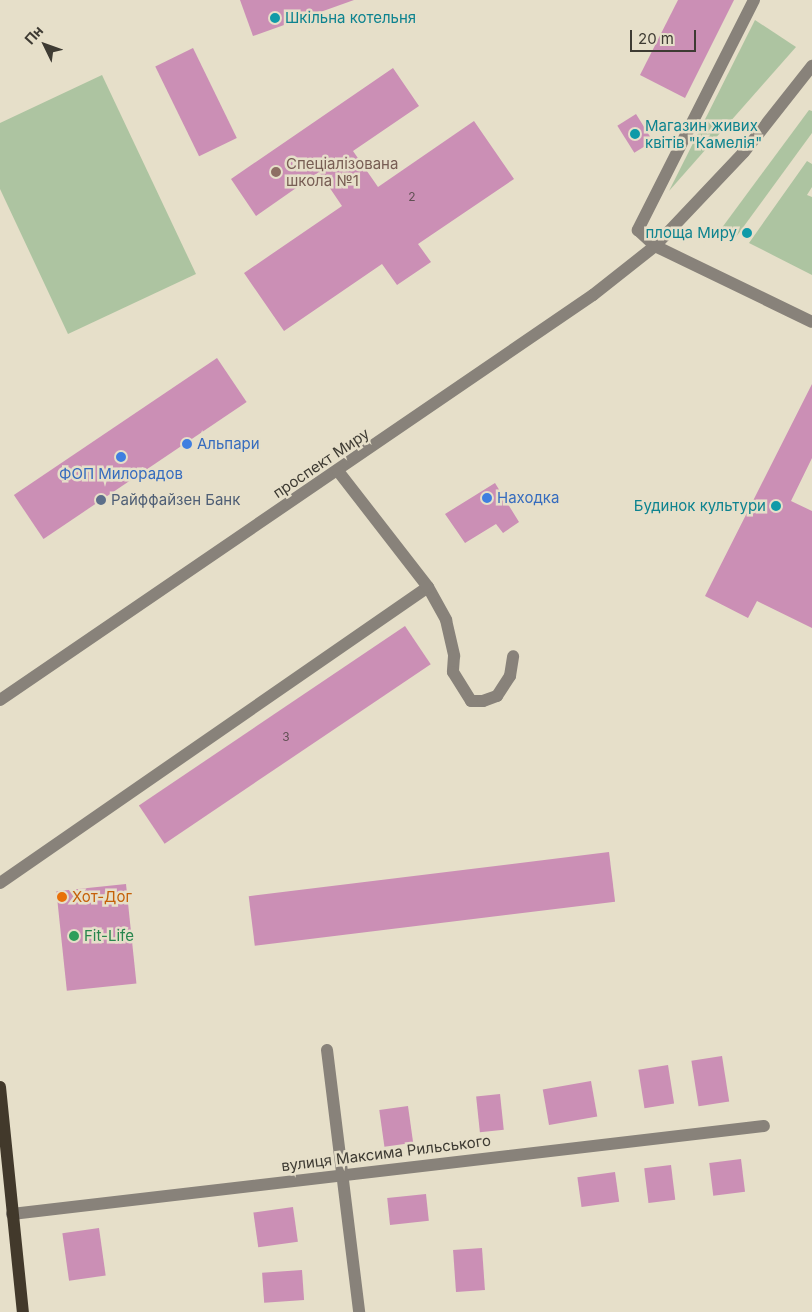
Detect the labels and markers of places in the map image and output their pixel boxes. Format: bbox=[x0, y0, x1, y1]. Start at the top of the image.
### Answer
place label: Шкільна котельня bbox=[285, 9, 416, 27]
marker: Шкільна котельня bbox=[269, 12, 281, 24]
place label: Магазин живих квітів "Камелія" bbox=[645, 116, 762, 151]
marker: Магазин живих квітів "Камелія" bbox=[629, 128, 641, 140]
place label: Спеціалізована школа №1 bbox=[286, 154, 398, 189]
marker: Спеціалізована школа №1 bbox=[270, 166, 282, 178]
place label: площа Миру bbox=[646, 224, 737, 242]
marker: площа Миру bbox=[741, 227, 753, 239]
place label: Альпари bbox=[197, 435, 260, 453]
marker: Альпари bbox=[181, 438, 193, 450]
marker: ФОП Милорадов bbox=[115, 451, 127, 463]
place label: ФОП Милорадов bbox=[59, 465, 183, 483]
place label: Находка bbox=[497, 489, 559, 507]
place label: Райффайзен Банк bbox=[111, 491, 240, 509]
marker: Находка bbox=[481, 492, 493, 504]
marker: Райффайзен Банк bbox=[95, 494, 107, 506]
place label: Будинок культури bbox=[634, 497, 766, 515]
marker: Будинок культури bbox=[770, 500, 782, 512]
place label: Хот-Дог bbox=[72, 888, 132, 906]
marker: Хот-Дог bbox=[56, 891, 68, 903]
place label: Fit-Life bbox=[84, 927, 134, 945]
marker: Fit-Life bbox=[68, 930, 80, 942]

